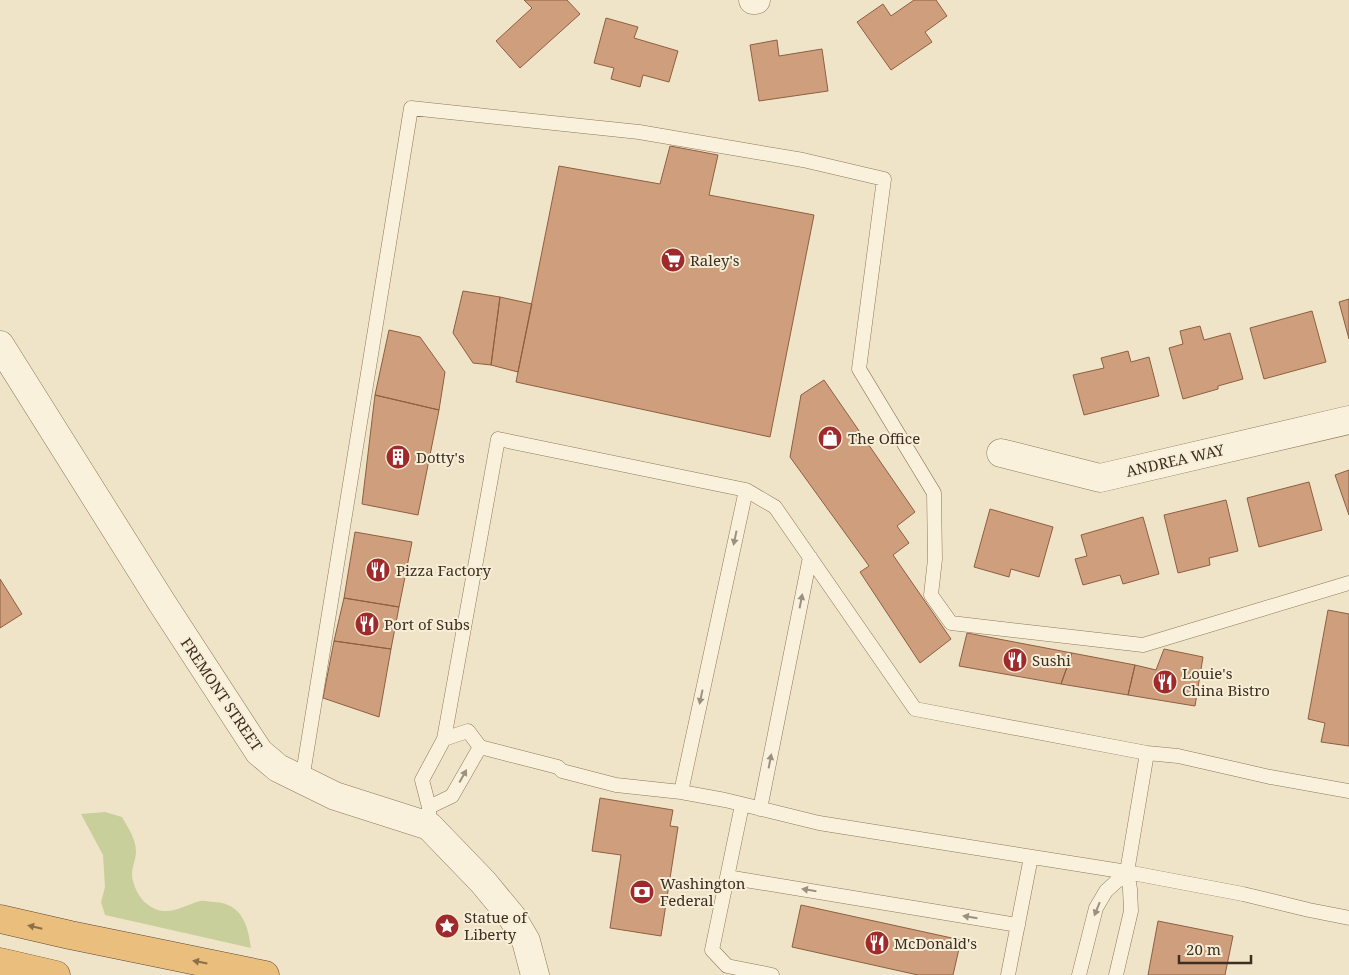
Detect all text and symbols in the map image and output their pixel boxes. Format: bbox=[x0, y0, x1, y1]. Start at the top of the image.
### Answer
supermarket icon: Raley's bbox=[660, 247, 686, 273]
place label: Raley's bbox=[690, 250, 740, 270]
shop icon: The Office bbox=[817, 425, 843, 451]
place label: The Office bbox=[848, 428, 920, 448]
street label: ANDREA WAY bbox=[1124, 439, 1227, 481]
building icon: Dotty's bbox=[385, 444, 411, 470]
place label: Dotty's bbox=[416, 447, 465, 467]
one-way arrow bbox=[731, 530, 739, 546]
restaurant icon: Pizza Factory bbox=[365, 557, 391, 583]
place label: Pizza Factory bbox=[396, 560, 492, 580]
one-way arrow bbox=[797, 594, 805, 609]
restaurant icon: Port of Subs bbox=[354, 611, 380, 637]
place label: Port of Subs bbox=[384, 614, 470, 634]
street label: FREMONT STREET bbox=[177, 633, 267, 755]
restaurant icon: Sushi bbox=[1002, 647, 1028, 673]
place label: Sushi bbox=[1032, 650, 1071, 670]
place label: Louie's China Bistro bbox=[1182, 663, 1270, 700]
restaurant icon: Louie's China Bistro bbox=[1152, 669, 1178, 695]
one-way arrow bbox=[697, 689, 705, 705]
one-way arrow bbox=[766, 752, 774, 768]
one-way arrow bbox=[459, 769, 468, 782]
place label: Washington Federal bbox=[660, 873, 746, 910]
bank icon: Washington Federal bbox=[629, 879, 655, 905]
one-way arrow bbox=[801, 886, 817, 894]
one-way arrow bbox=[1093, 902, 1101, 917]
place label: Statue of Liberty bbox=[464, 907, 528, 944]
place icon: Statue of Liberty bbox=[434, 913, 460, 939]
one-way arrow bbox=[961, 913, 977, 921]
one-way arrow bbox=[27, 923, 42, 931]
restaurant icon: McDonald's bbox=[864, 930, 890, 956]
scale bar bbox=[1179, 932, 1252, 964]
place label: McDonald's bbox=[894, 933, 977, 953]
text: 20 m bbox=[1186, 939, 1221, 959]
one-way arrow bbox=[193, 958, 208, 966]

